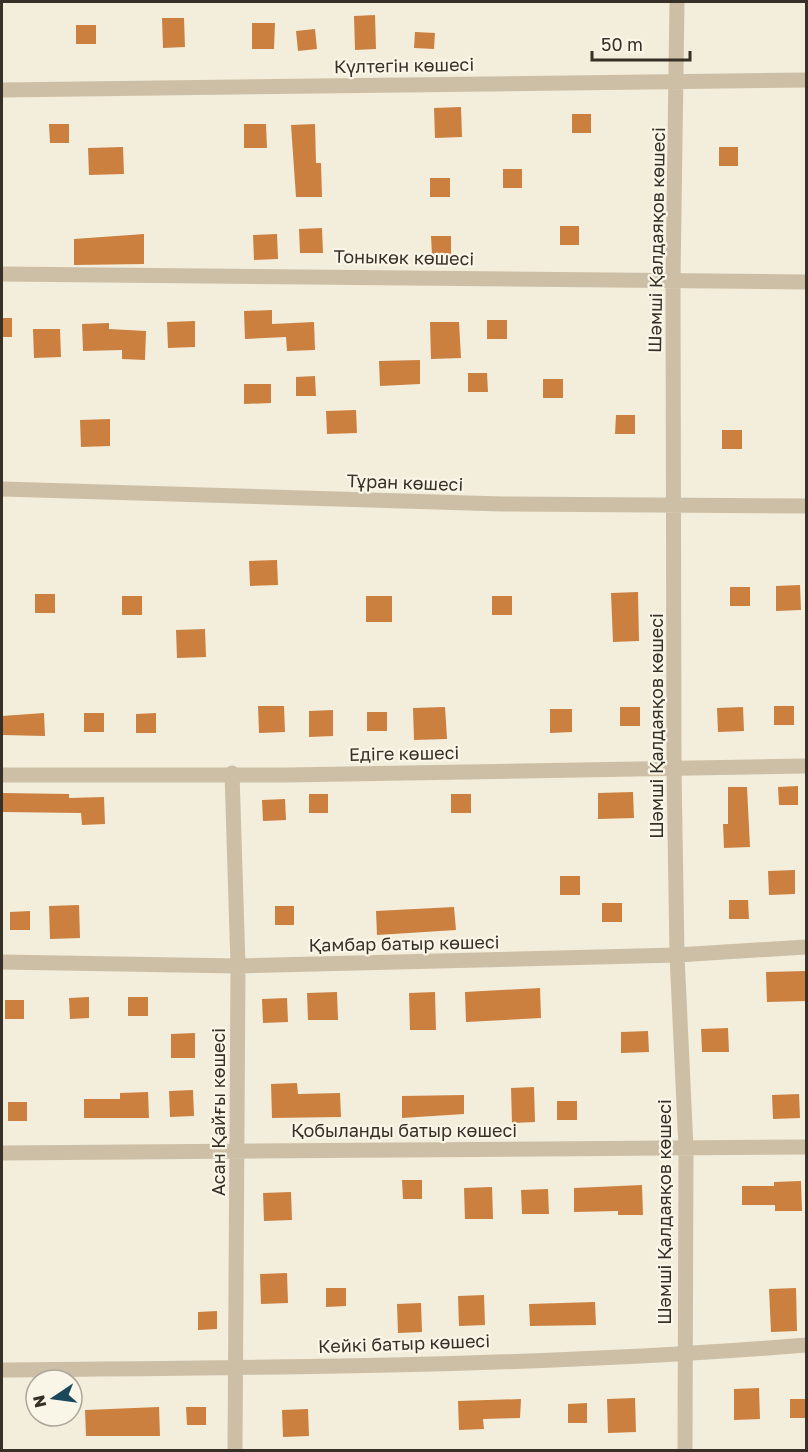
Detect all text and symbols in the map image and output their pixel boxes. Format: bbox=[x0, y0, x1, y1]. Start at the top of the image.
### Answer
scale bar bbox=[592, 24, 690, 62]
text: 50 m bbox=[601, 33, 643, 55]
street label: Күлтегін көшесі bbox=[334, 53, 474, 77]
street label: Шәмші Қалдаяқов көшесі bbox=[643, 127, 669, 353]
street label: Тоныкөк көшесі bbox=[334, 245, 474, 269]
street label: Тұран көшесі bbox=[346, 469, 464, 496]
street label: Шәмші Қалдаяқов көшесі bbox=[645, 613, 667, 839]
street label: Едіге көшесі bbox=[349, 741, 459, 765]
street label: Қамбар батыр көшесі bbox=[308, 930, 500, 956]
street label: Асан Қайғы көшесі bbox=[207, 1028, 229, 1196]
street label: Шәмші Қалдаяқов көшесі bbox=[653, 1099, 675, 1325]
street label: Қобыланды батыр көшесі bbox=[291, 1119, 517, 1141]
street label: Кейкі батыр көшесі bbox=[318, 1329, 490, 1357]
north arrow bbox=[24, 1368, 84, 1428]
text: N bbox=[28, 1393, 50, 1410]

